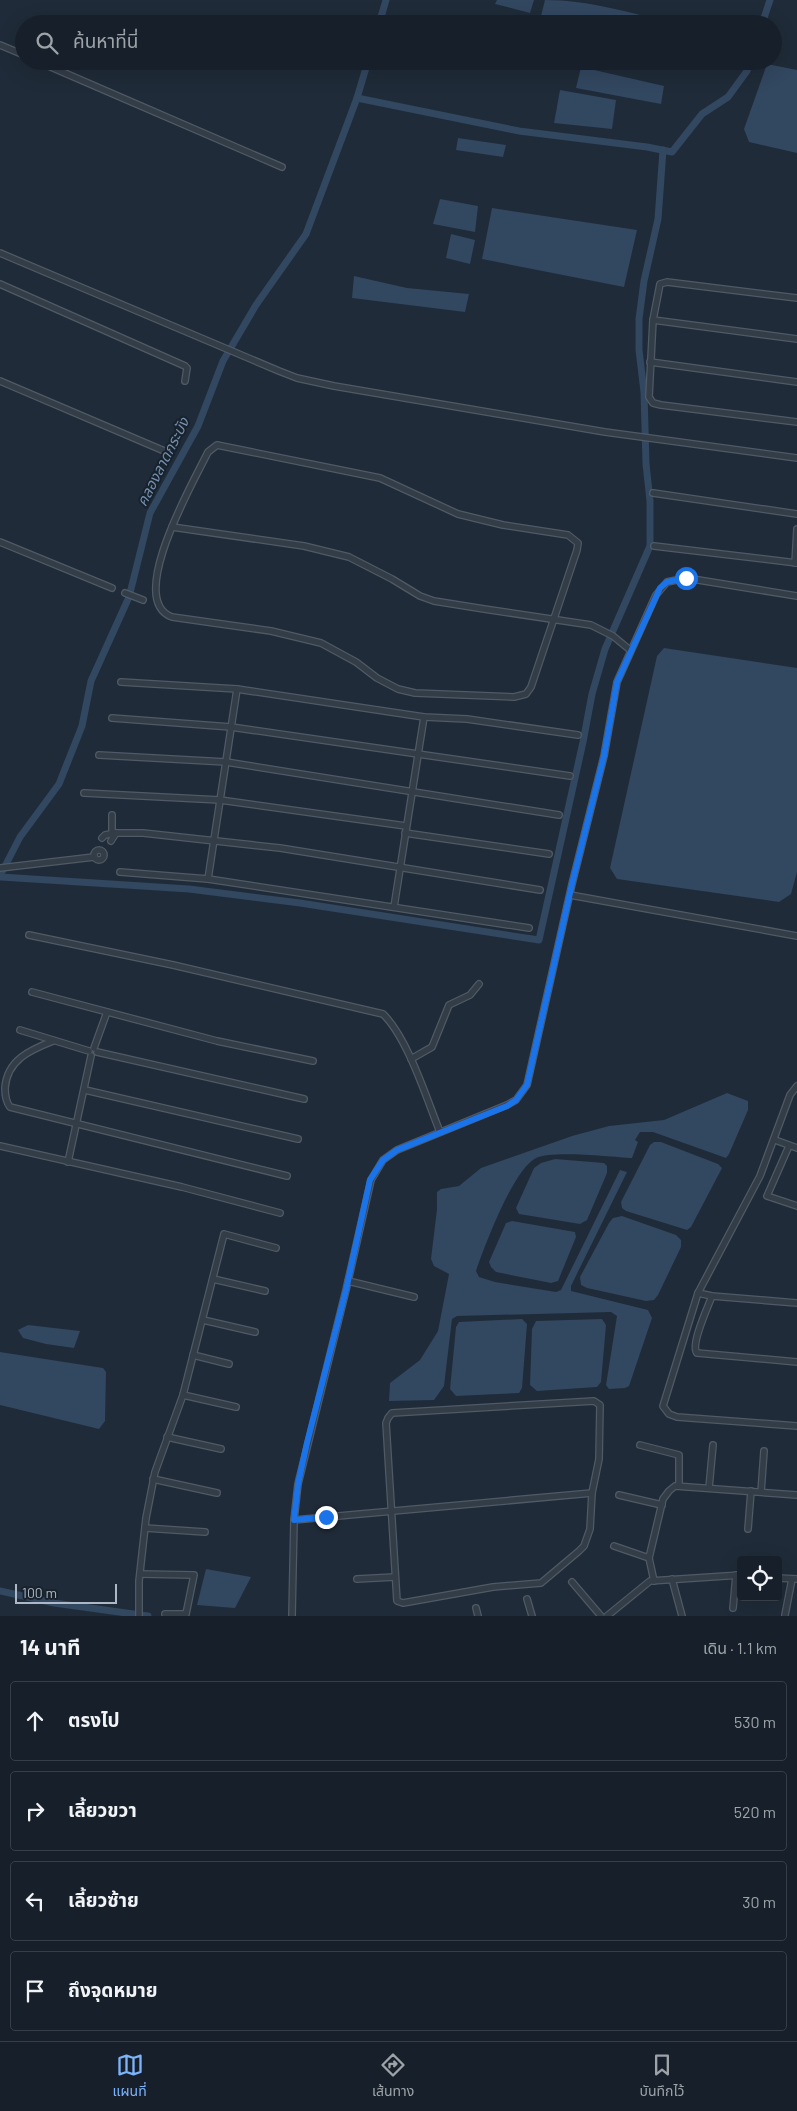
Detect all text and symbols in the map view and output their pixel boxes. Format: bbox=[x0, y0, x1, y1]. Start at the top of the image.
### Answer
search box bbox=[15, 15, 782, 70]
icon: search bbox=[33, 29, 61, 57]
text: ค้นหาที่นี่ bbox=[73, 29, 138, 52]
water label: คลองลาดกระบัง bbox=[132, 413, 193, 509]
route start bbox=[675, 567, 698, 590]
route end bbox=[315, 1506, 338, 1529]
map controls bbox=[737, 1556, 782, 1601]
button: locate bbox=[737, 1556, 782, 1601]
scale bar bbox=[15, 1581, 118, 1604]
text: 100 m bbox=[22, 1584, 57, 1601]
text: 14 นาที bbox=[20, 1634, 81, 1659]
text: เดิน · 1.1 km bbox=[703, 1638, 777, 1657]
icon: ahead bbox=[21, 1707, 49, 1735]
text: ตรงไป bbox=[68, 1708, 120, 1731]
text: 530 m bbox=[734, 1712, 776, 1731]
icon: right bbox=[21, 1797, 49, 1825]
text: เลี้ยวขวา bbox=[68, 1798, 137, 1821]
text: 520 m bbox=[734, 1802, 776, 1821]
icon: left bbox=[21, 1887, 49, 1915]
text: เลี้ยวซ้าย bbox=[68, 1888, 139, 1911]
text: 30 m bbox=[742, 1892, 776, 1911]
icon: arrive bbox=[21, 1977, 49, 2005]
text: ถึงจุดหมาย bbox=[68, 1978, 158, 2001]
tab: แผนที่ bbox=[113, 2051, 147, 2102]
tab: เส้นทาง bbox=[372, 2051, 414, 2102]
tab: บันทึกไว้ bbox=[639, 2051, 684, 2102]

